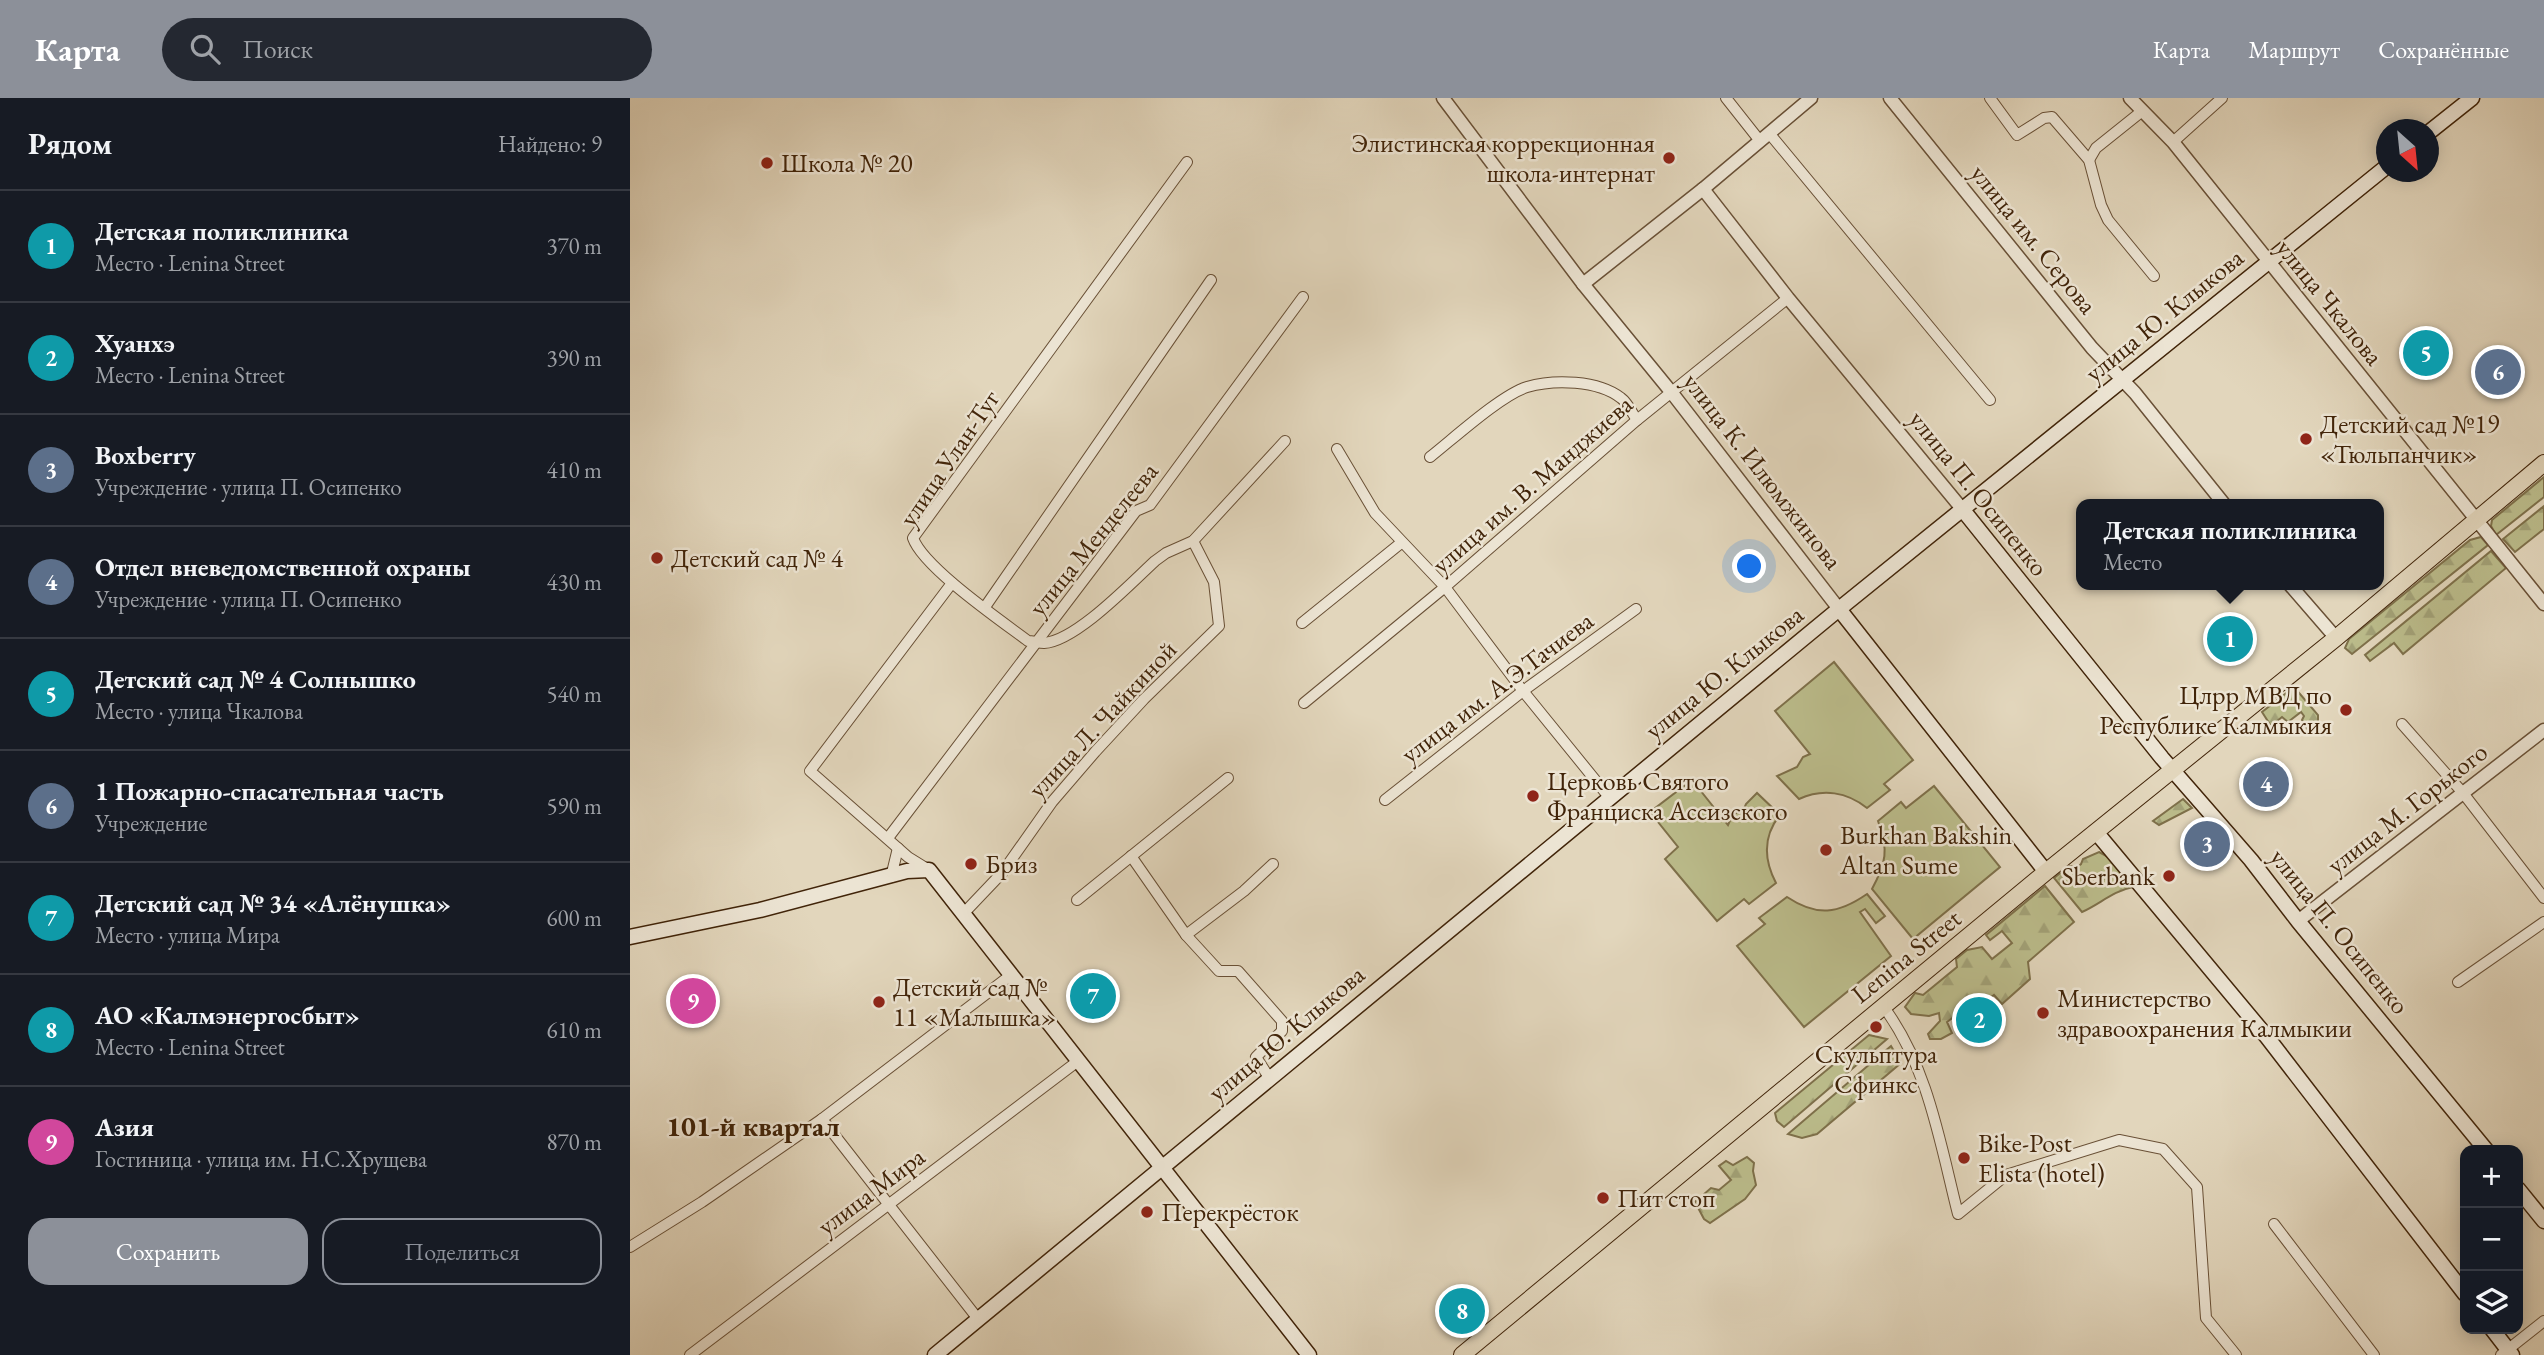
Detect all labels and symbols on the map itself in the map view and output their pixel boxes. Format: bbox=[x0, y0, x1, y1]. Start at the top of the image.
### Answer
north arrow bbox=[2376, 119, 2439, 182]
place label: Элистинская коррекционная школа-интернат bbox=[1351, 126, 1655, 190]
place label: Школа № 20 bbox=[781, 146, 913, 180]
marker: Элистинская коррекционная школа-интернат bbox=[1661, 150, 1677, 166]
marker: Школа № 20 bbox=[759, 155, 775, 171]
street label: улица им. Серова bbox=[1963, 157, 2105, 321]
street label: улица Чкалова bbox=[2269, 232, 2392, 373]
street label: улица Ю. Клыкова bbox=[2078, 240, 2251, 390]
pin: 5 bbox=[2403, 327, 2449, 379]
pin: 6 bbox=[2475, 346, 2521, 398]
street label: улица К. Илюмжинова bbox=[1676, 366, 1851, 577]
street label: улица Улан-Туг bbox=[891, 383, 1007, 533]
street label: улица им. В. Манджиева bbox=[1424, 387, 1640, 581]
street label: улица П. Осипенко bbox=[1902, 403, 2056, 583]
place label: Детский сад №19 «Тюльпанчик» bbox=[2320, 407, 2500, 471]
marker: Детский сад №19 «Тюльпанчик» bbox=[2298, 431, 2314, 447]
street label: улица Менделеева bbox=[1021, 455, 1166, 623]
place label: Детский сад № 4 bbox=[671, 541, 844, 575]
your location bbox=[1732, 549, 1766, 583]
marker: Детский сад № 4 bbox=[649, 550, 665, 566]
street label: улица Ю. Клыкова bbox=[1638, 597, 1811, 747]
street label: улица им. А.Э.Тачиева bbox=[1394, 603, 1601, 771]
pin: 1 bbox=[2207, 613, 2253, 665]
street label: улица Л. Чайкиной bbox=[1020, 633, 1184, 805]
place label: Цлрр МВД по Республике Калмыкия bbox=[2099, 678, 2332, 742]
marker: Цлрр МВД по Республике Калмыкия bbox=[2338, 702, 2354, 718]
street label: улица М. Горького bbox=[2320, 735, 2494, 881]
pin: 4 bbox=[2243, 758, 2289, 810]
place label: Церковь Святого Франциска Ассизского bbox=[1547, 764, 1788, 828]
marker: Церковь Святого Франциска Ассизского bbox=[1525, 788, 1541, 804]
place label: Burkhan Bakshin Altan Sume bbox=[1839, 818, 2013, 882]
pin: 3 bbox=[2184, 818, 2230, 870]
street label: улица П. Осипенко bbox=[2263, 841, 2417, 1021]
marker: Burkhan Bakshin Altan Sume bbox=[1818, 842, 1834, 858]
place label: Бриз bbox=[985, 847, 1037, 881]
marker: Бриз bbox=[963, 856, 979, 872]
place label: Sberbank bbox=[2062, 859, 2156, 893]
marker: Sberbank bbox=[2161, 868, 2177, 884]
street label: Lenina Street bbox=[1844, 901, 1968, 1011]
street label: улица Ю. Клыкова bbox=[1200, 957, 1372, 1109]
place label: Детский сад № 11 «Малышка» bbox=[893, 970, 1056, 1034]
pin: 7 bbox=[1070, 970, 1116, 1022]
pin: 9 bbox=[670, 975, 716, 1027]
place label: Министерство здравоохранения Калмыкии bbox=[2057, 981, 2352, 1045]
marker: Детский сад № 11 «Малышка» bbox=[871, 994, 887, 1010]
pin: 2 bbox=[1956, 994, 2002, 1046]
marker: Министерство здравоохранения Калмыкии bbox=[2035, 1005, 2051, 1021]
marker: Скульптура Сфинкс bbox=[1868, 1019, 1884, 1035]
place label: Скульптура Сфинкс bbox=[1815, 1037, 1938, 1101]
district label: 101-й квартал bbox=[666, 1108, 840, 1144]
place label: Bike-Post Elista (hotel) bbox=[1978, 1126, 2105, 1190]
street label: улица Мира bbox=[810, 1139, 932, 1243]
marker: Bike-Post Elista (hotel) bbox=[1956, 1150, 1972, 1166]
place label: Пит стоп bbox=[1617, 1181, 1715, 1215]
marker: Пит стоп bbox=[1595, 1190, 1611, 1206]
place label: Перекрёсток bbox=[1161, 1195, 1299, 1229]
marker: Перекрёсток bbox=[1139, 1204, 1155, 1220]
pin: 8 bbox=[1439, 1285, 1485, 1337]

